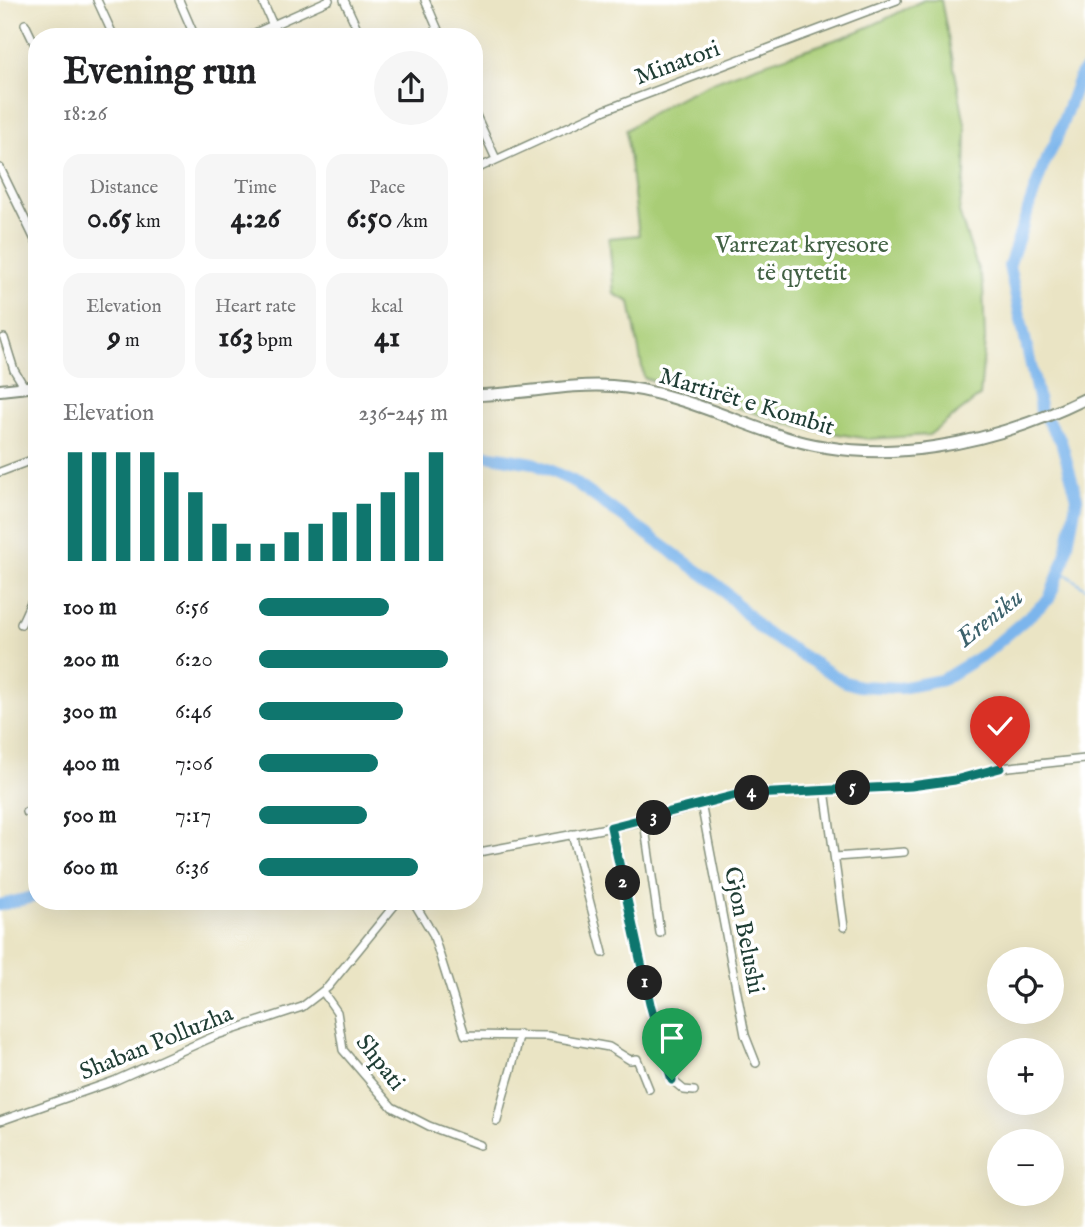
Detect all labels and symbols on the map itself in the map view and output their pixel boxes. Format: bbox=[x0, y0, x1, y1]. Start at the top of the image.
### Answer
street label: Minatori bbox=[631, 34, 724, 93]
park label: Varrezat kryesore të qytetit bbox=[714, 230, 889, 289]
street label: Martirët e Kombit bbox=[655, 361, 838, 444]
water label: Ereniku bbox=[949, 581, 1030, 656]
pin bbox=[970, 696, 1030, 768]
pin: 5 bbox=[836, 770, 870, 806]
pin: 4 bbox=[734, 776, 770, 810]
pin: 3 bbox=[636, 800, 672, 836]
street label: Gjon Belushi bbox=[716, 864, 771, 997]
pin: 2 bbox=[606, 866, 640, 900]
pin: 1 bbox=[628, 965, 662, 1000]
street label: Shaban Polluzha bbox=[75, 998, 238, 1088]
pin bbox=[642, 1008, 702, 1080]
street label: Shpati bbox=[348, 1029, 411, 1097]

